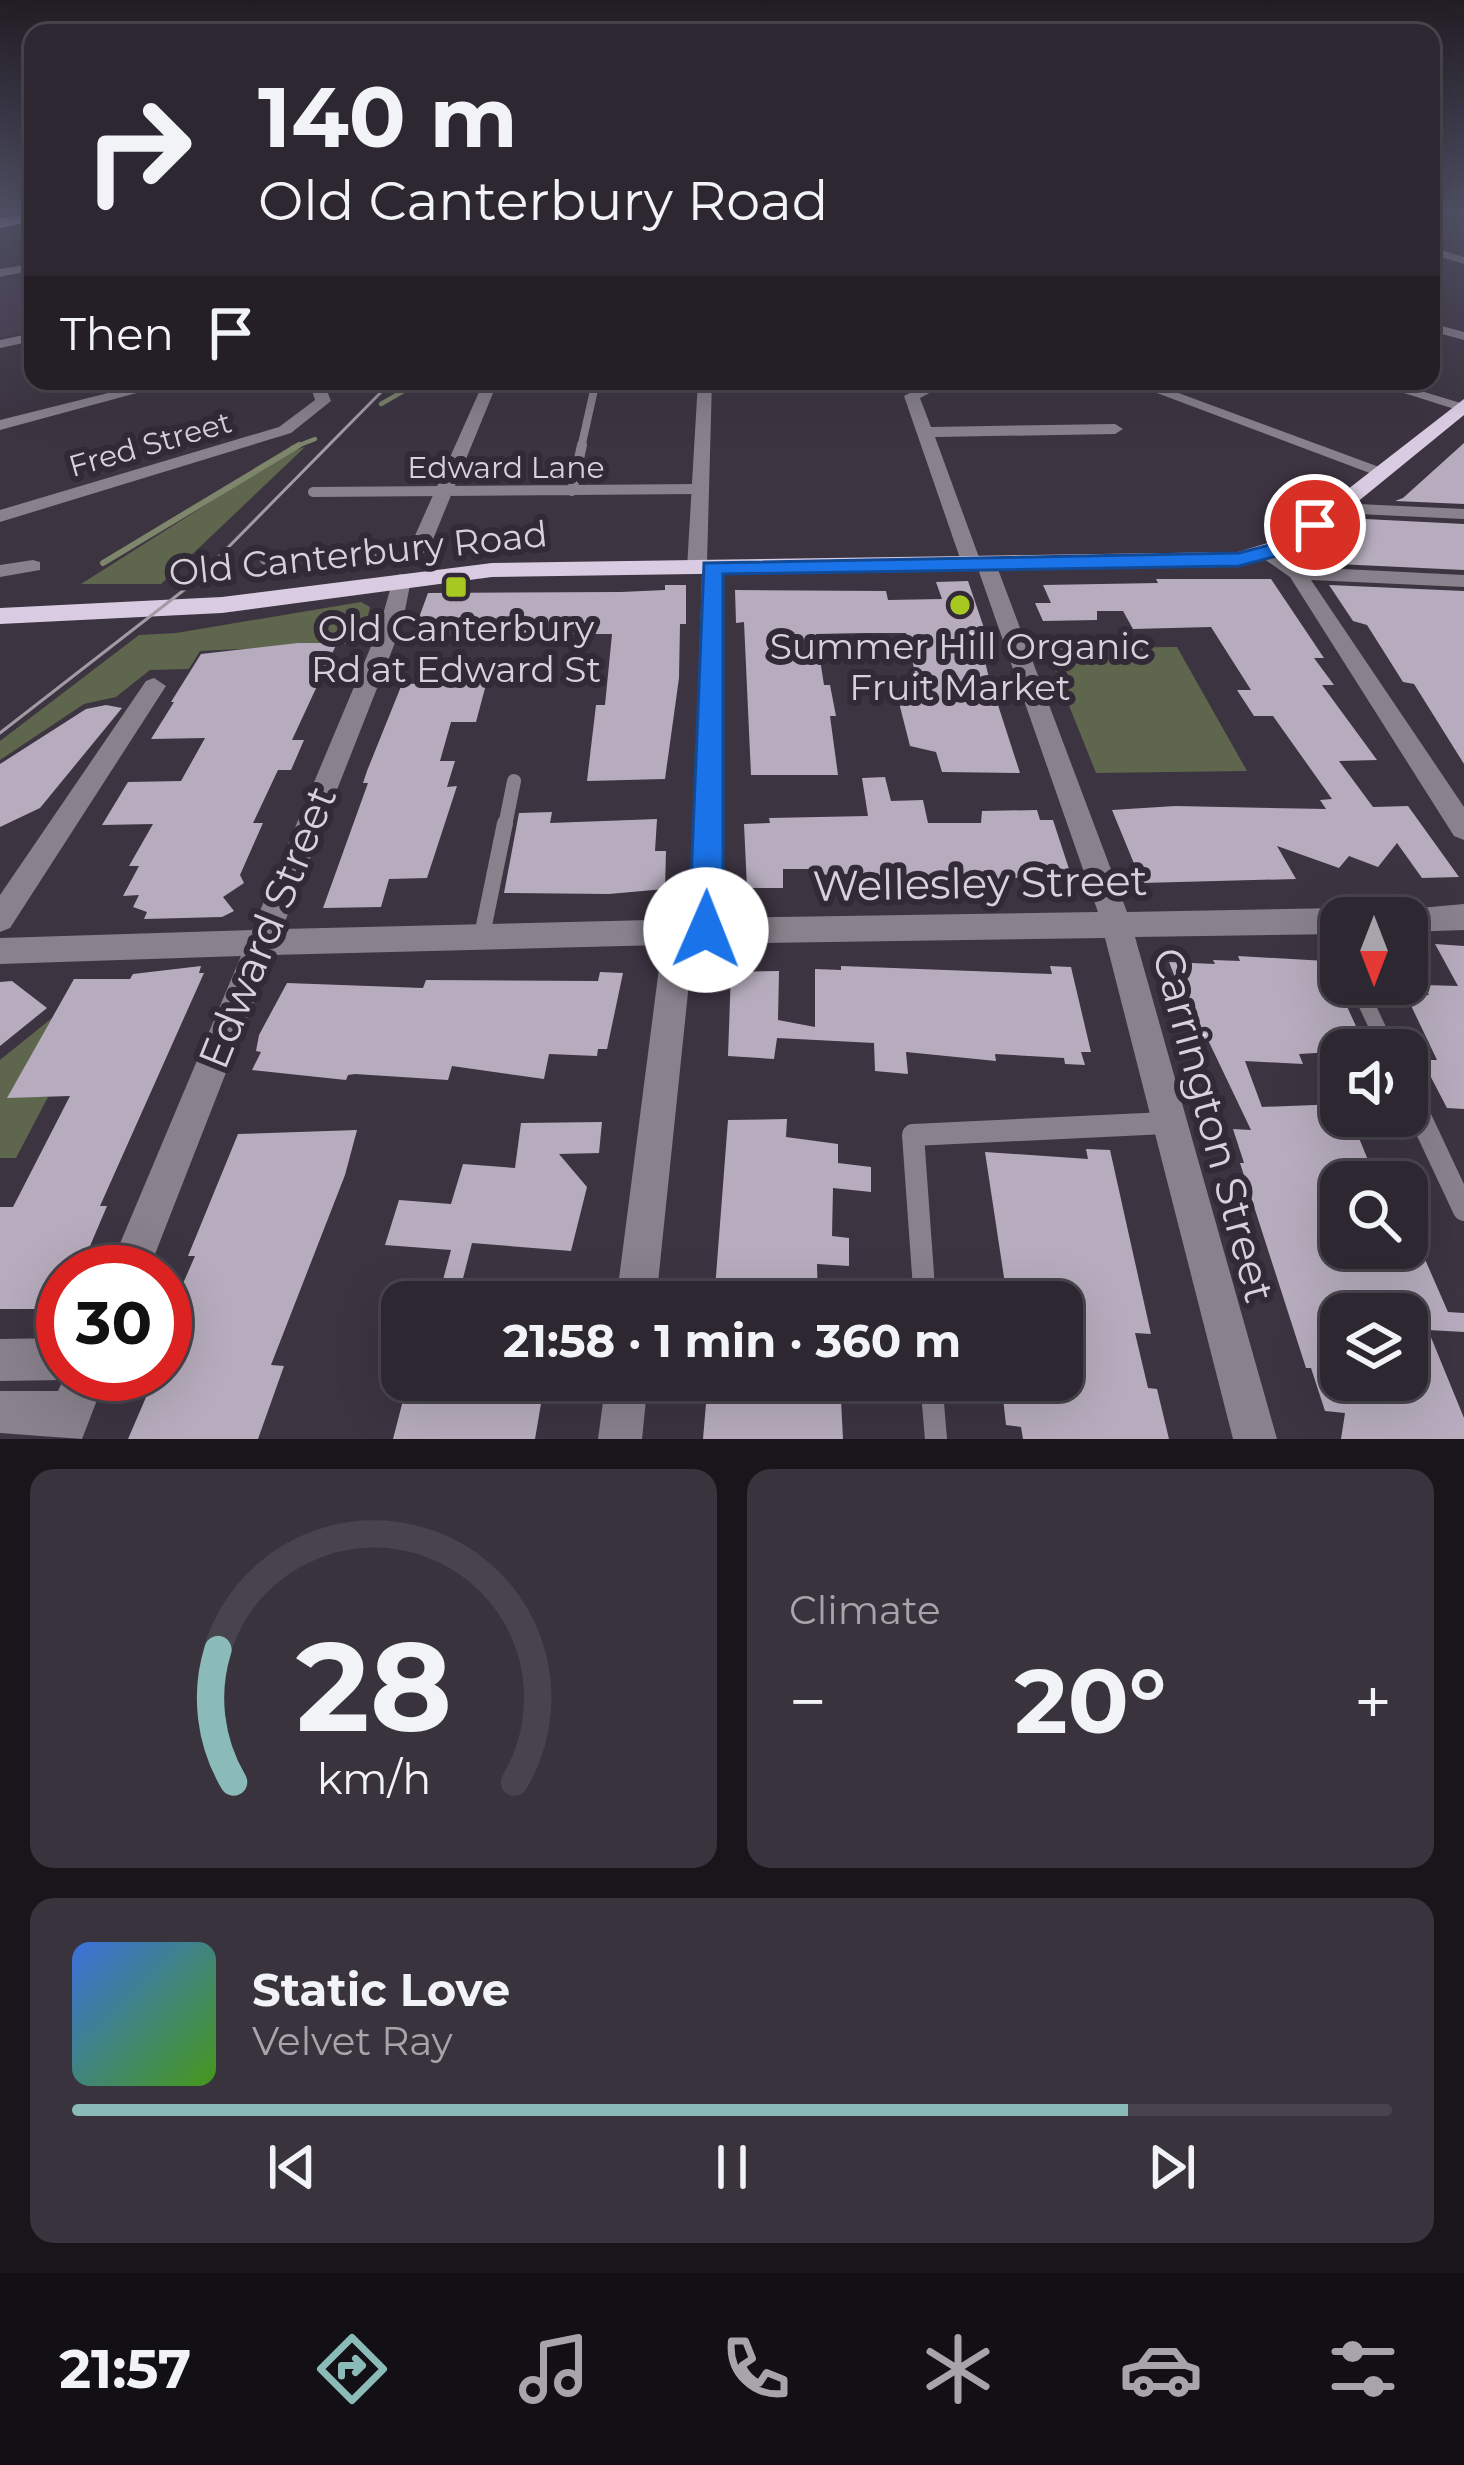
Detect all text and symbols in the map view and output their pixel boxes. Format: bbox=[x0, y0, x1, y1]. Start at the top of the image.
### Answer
text: 140 m bbox=[258, 66, 518, 168]
icon: right bbox=[60, 72, 216, 228]
text: Old Canterbury Road bbox=[258, 168, 828, 234]
icon: arrive bbox=[198, 300, 264, 366]
text: Then bbox=[60, 306, 174, 361]
street label: Fred Street bbox=[64, 403, 236, 485]
street label: Edward Lane bbox=[407, 449, 605, 486]
pin bbox=[1264, 474, 1366, 576]
icon: arrive bbox=[1282, 492, 1348, 558]
street label: Old Canterbury Road bbox=[167, 511, 549, 595]
marker: Old Canterbury Rd at Edward St bbox=[443, 574, 469, 600]
marker: Summer Hill Organic Fruit Market bbox=[947, 592, 973, 618]
place label: Old Canterbury Rd at Edward St bbox=[311, 606, 601, 691]
place label: Summer Hill Organic Fruit Market bbox=[770, 624, 1150, 709]
street label: Edward Street bbox=[187, 778, 347, 1076]
street label: Wellesley Street bbox=[812, 854, 1148, 912]
position arrow bbox=[643, 867, 769, 993]
north arrow bbox=[1320, 897, 1428, 1005]
map controls bbox=[1320, 897, 1428, 1401]
street label: Carrington Street bbox=[1142, 942, 1286, 1308]
button: sound bbox=[1320, 1029, 1428, 1137]
button: search bbox=[1320, 1161, 1428, 1269]
speed limit sign: 30 bbox=[36, 1245, 192, 1401]
button: layers bbox=[1320, 1293, 1428, 1401]
text: 21:58 · 1 min · 360 m bbox=[503, 1313, 961, 1368]
text: Climate bbox=[789, 1586, 941, 1634]
text: 28 bbox=[295, 1610, 451, 1762]
text: 20° bbox=[1015, 1646, 1166, 1756]
text: − bbox=[789, 1661, 827, 1742]
text: + bbox=[1354, 1661, 1392, 1742]
text: km/h bbox=[316, 1751, 431, 1804]
text: Static Love bbox=[252, 1962, 510, 2017]
text: Velvet Ray bbox=[252, 2017, 453, 2065]
icon: previous bbox=[259, 2134, 325, 2200]
icon: pause bbox=[699, 2134, 765, 2200]
icon: next bbox=[1139, 2134, 1205, 2200]
icon: directions bbox=[310, 2327, 394, 2411]
icon: music bbox=[512, 2327, 596, 2411]
icon: phone bbox=[714, 2327, 798, 2411]
icon: climate bbox=[916, 2327, 1000, 2411]
icon: car bbox=[1119, 2327, 1203, 2411]
icon: filters bbox=[1321, 2327, 1405, 2411]
text: 21:57 bbox=[59, 2336, 191, 2402]

